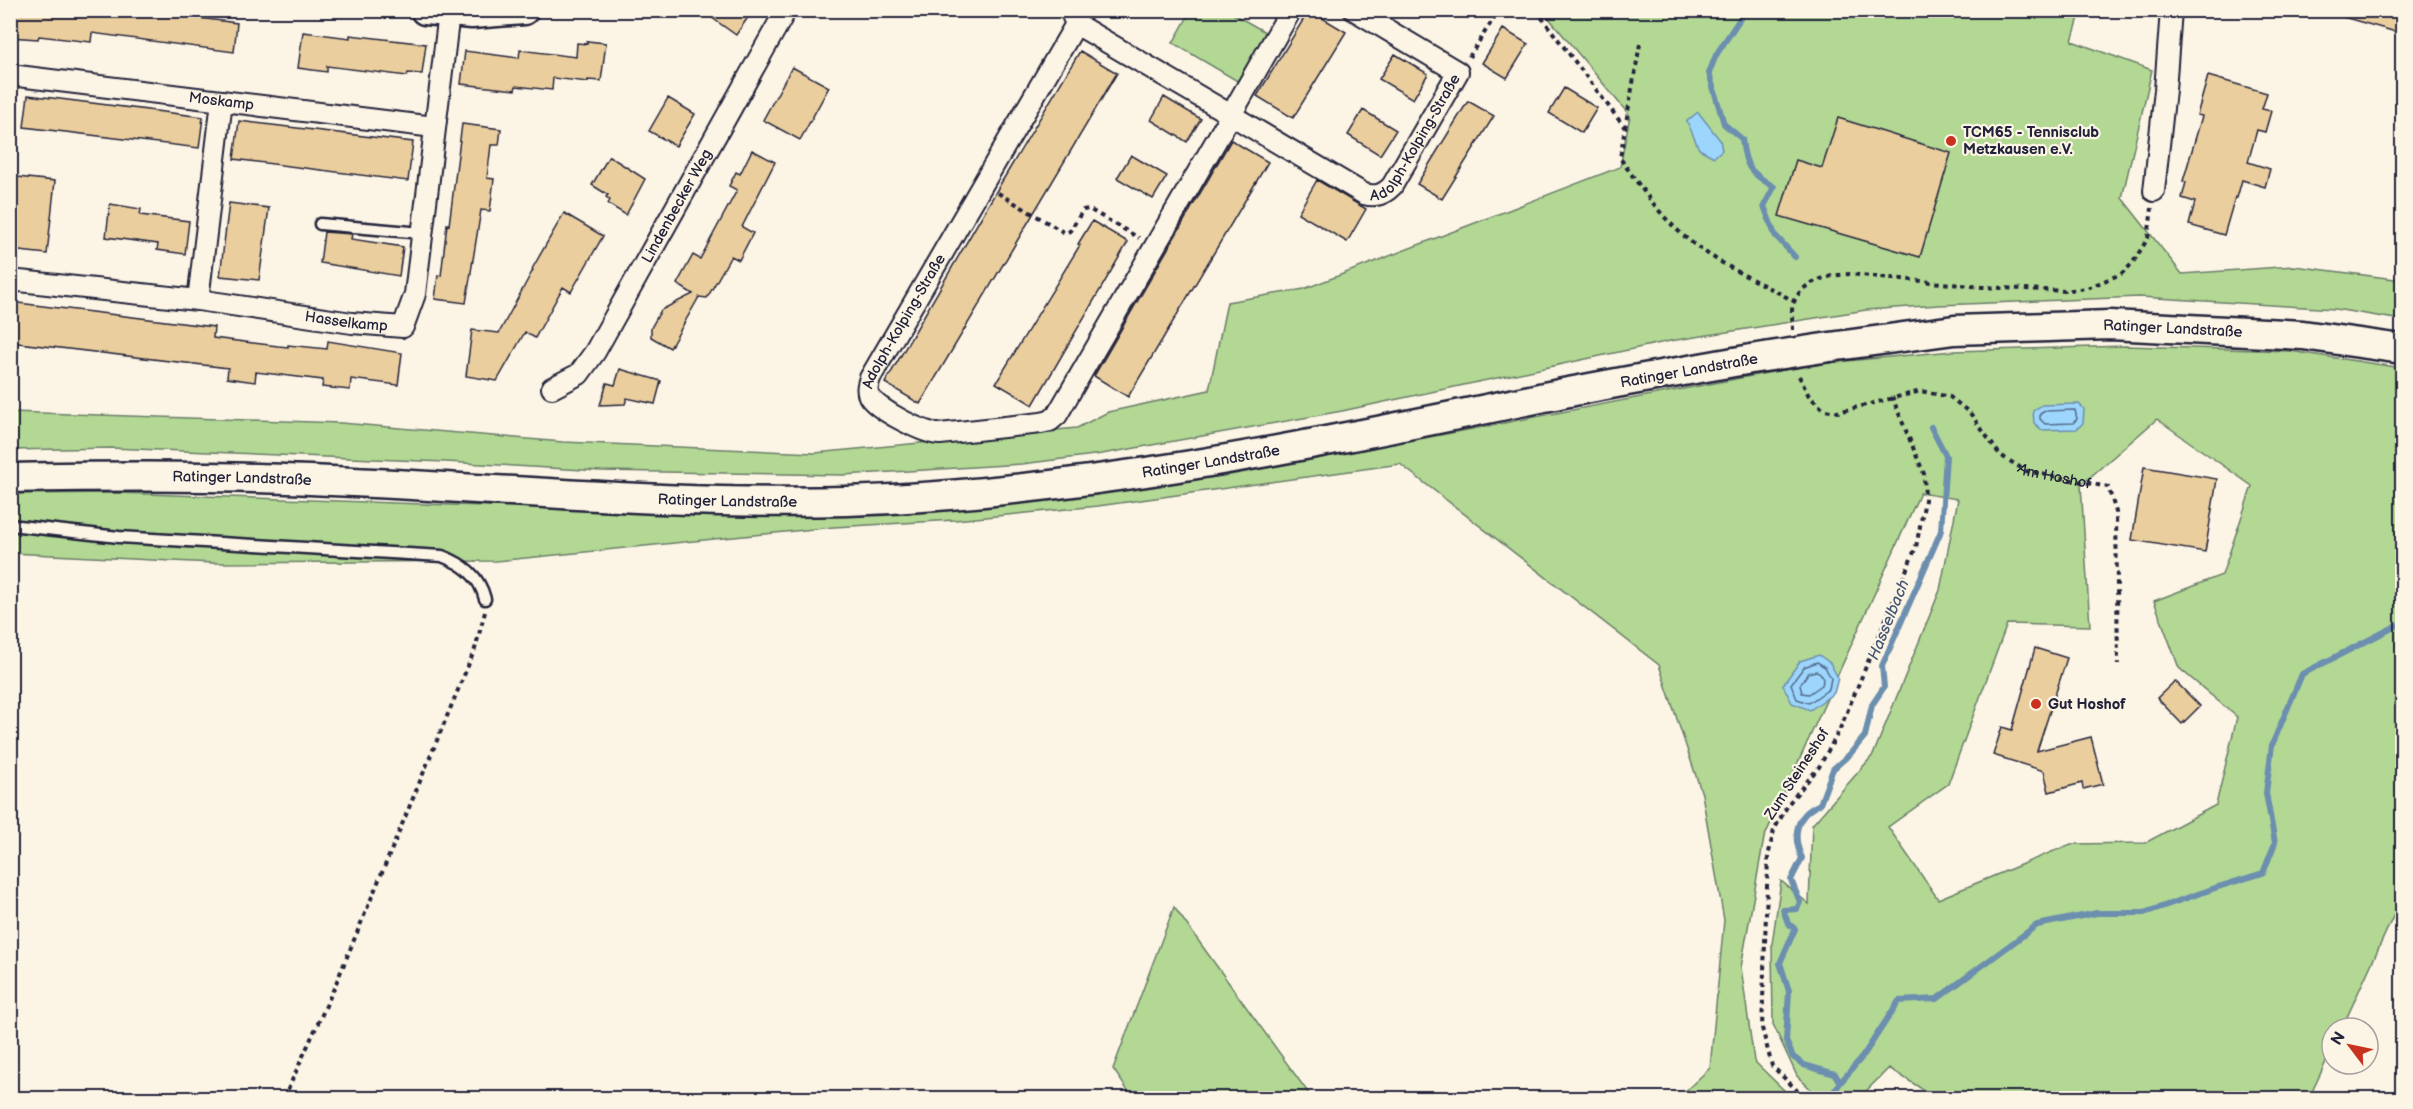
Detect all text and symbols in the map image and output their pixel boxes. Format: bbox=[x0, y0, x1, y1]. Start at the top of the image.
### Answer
street label: Adolph-Kolping-Straße bbox=[1370, 70, 1464, 205]
street label: Moskamp bbox=[188, 88, 255, 114]
place label: TCM65 - Tennisclub Metzkausen e.V. bbox=[1963, 123, 2099, 159]
marker: TCM65 - Tennisclub Metzkausen e.V. bbox=[1944, 134, 1958, 148]
street label: Lindenbecker Weg bbox=[637, 146, 716, 266]
street label: Adolph-Kolping-Straße bbox=[858, 250, 950, 391]
street label: Hasselkamp bbox=[304, 307, 389, 335]
street label: Ratinger Landstraße bbox=[2103, 315, 2243, 341]
street label: Ratinger Landstraße bbox=[1619, 350, 1759, 392]
street label: Ratinger Landstraße bbox=[1141, 440, 1282, 482]
street label: Am Hoshof bbox=[2014, 459, 2093, 493]
street label: Ratinger Landstraße bbox=[172, 467, 312, 490]
street label: Ratinger Landstraße bbox=[657, 489, 797, 511]
water label: Hasselbach bbox=[1864, 577, 1914, 663]
place label: Gut Hoshof bbox=[2048, 695, 2126, 714]
marker: Gut Hoshof bbox=[2029, 697, 2043, 711]
street label: Zum Steineshof bbox=[1760, 724, 1834, 824]
north arrow bbox=[2320, 1016, 2380, 1076]
text: N bbox=[2327, 1029, 2350, 1049]

